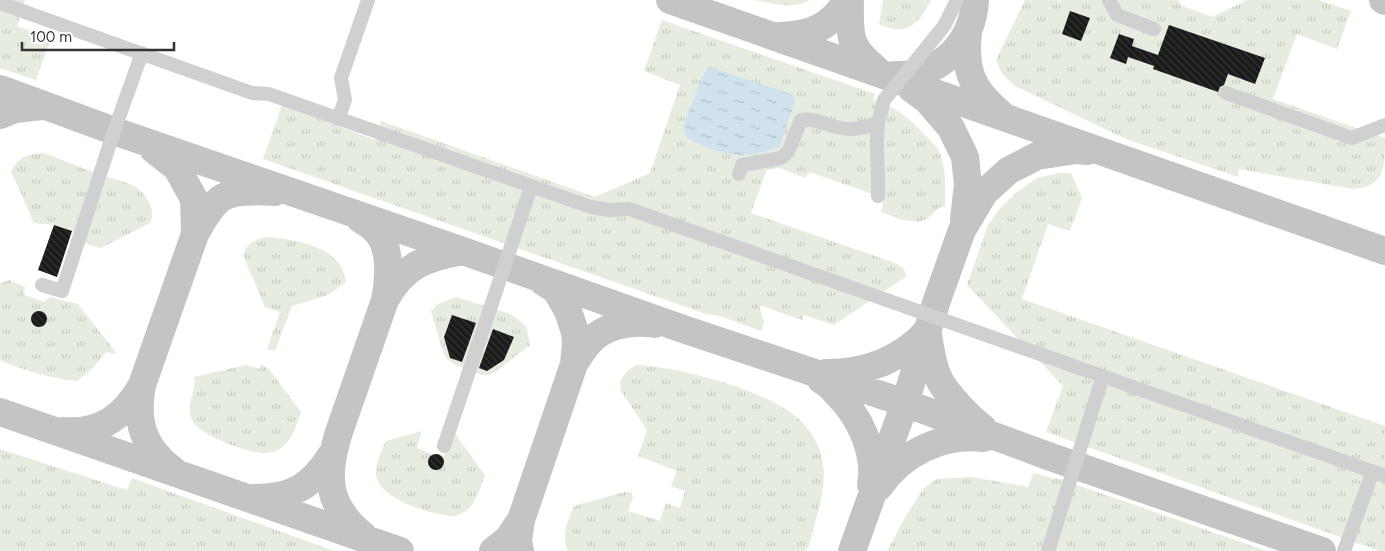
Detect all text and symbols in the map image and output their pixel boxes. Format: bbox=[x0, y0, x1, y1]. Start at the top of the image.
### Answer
scale bar bbox=[22, 20, 175, 52]
text: 100 m bbox=[30, 28, 72, 46]

